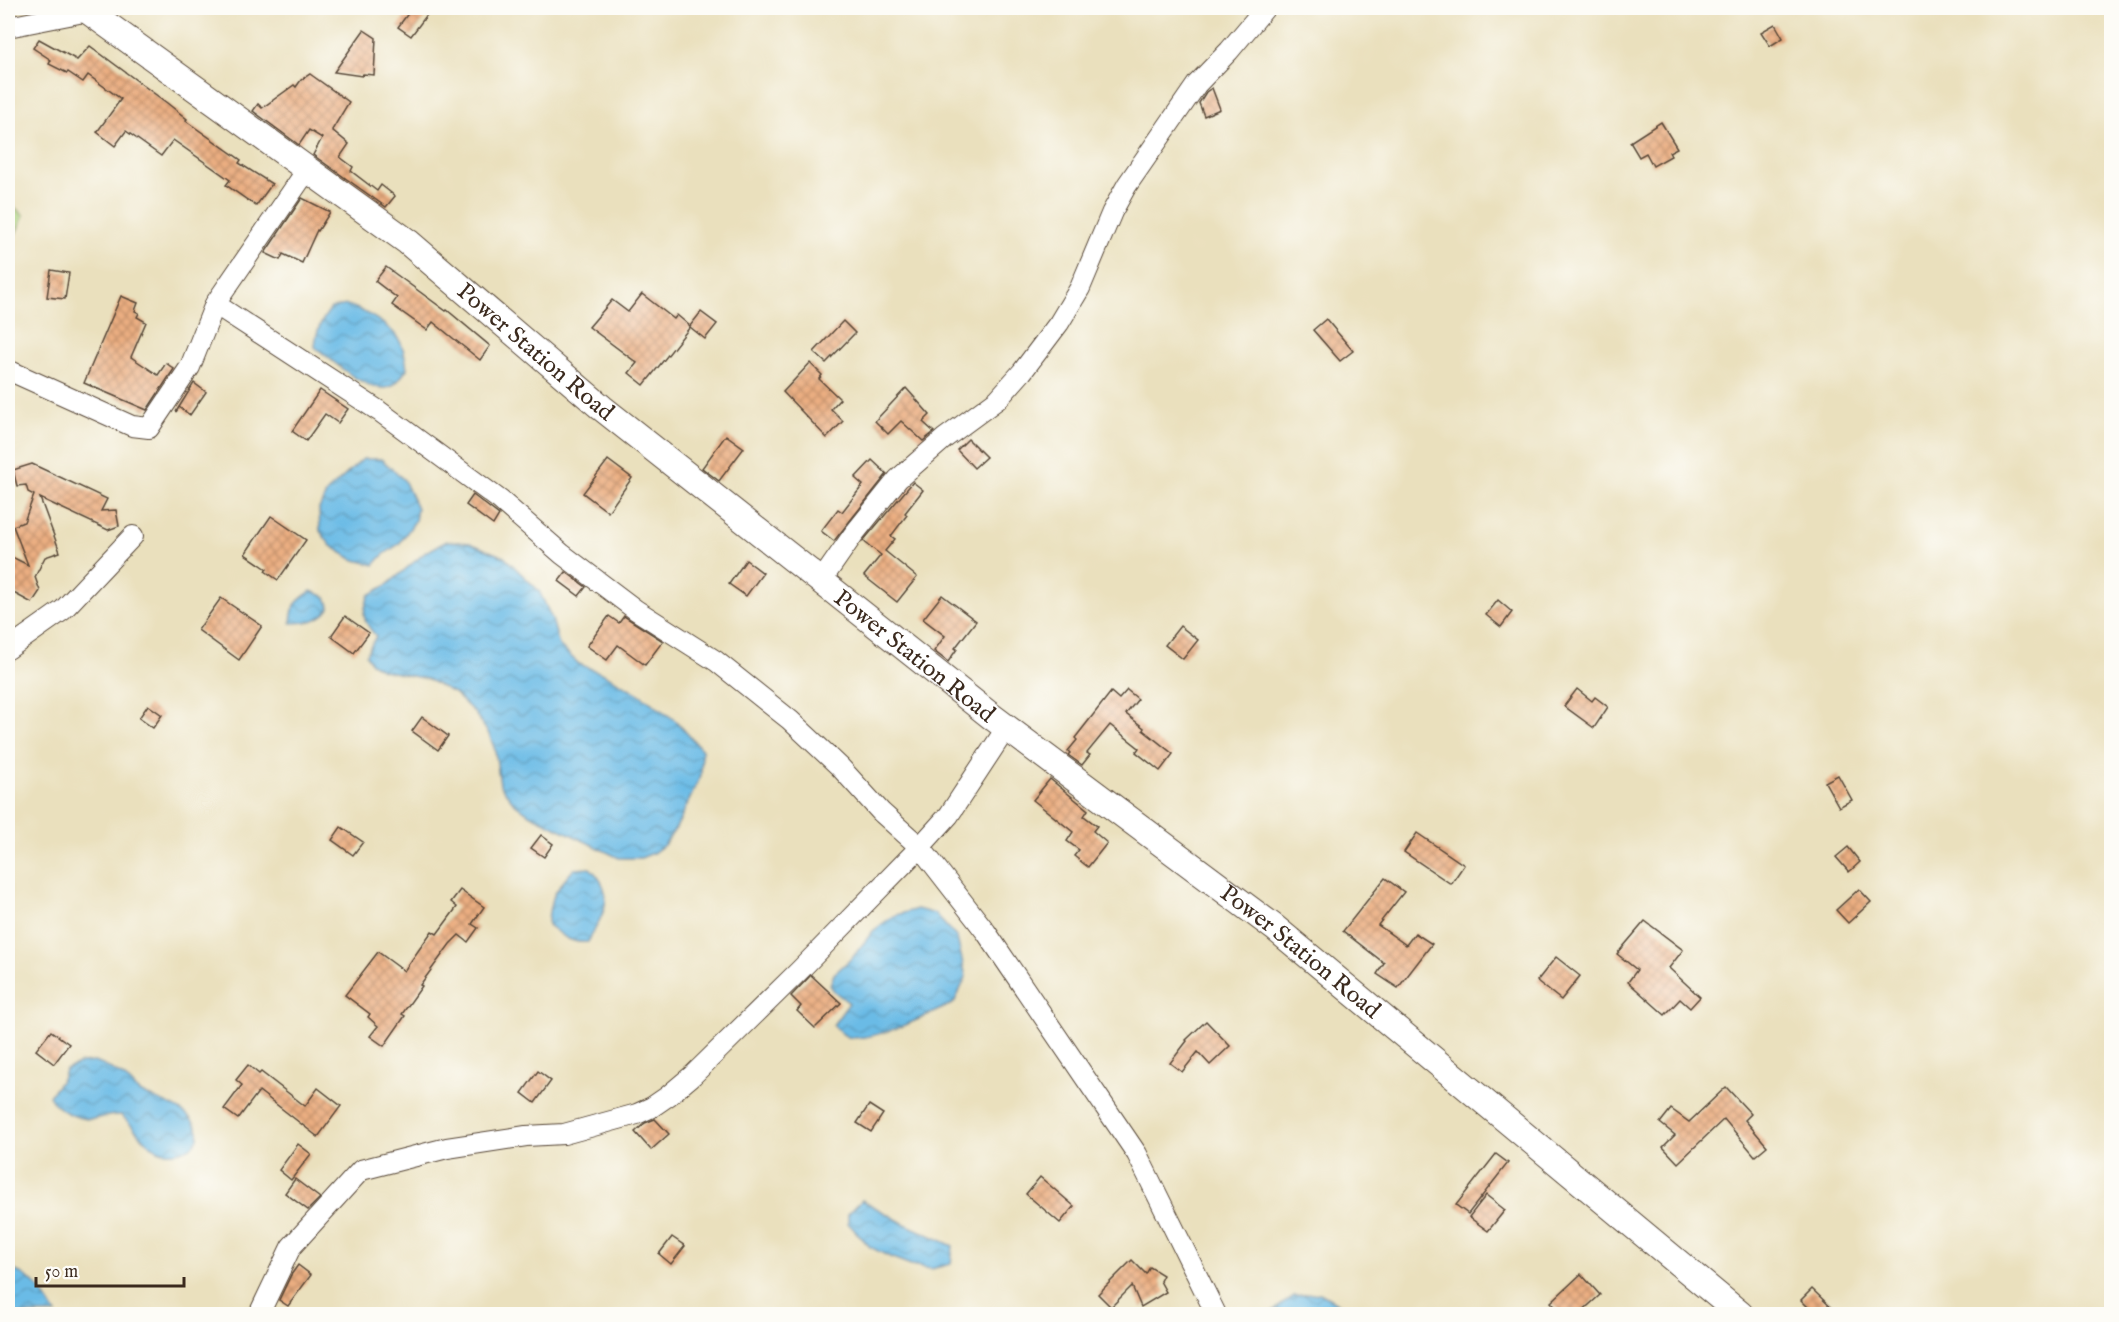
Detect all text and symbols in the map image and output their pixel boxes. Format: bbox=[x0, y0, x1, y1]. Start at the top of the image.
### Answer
street label: Power Station Road bbox=[450, 277, 620, 429]
street label: Power Station Road bbox=[827, 583, 1001, 730]
street label: Power Station Road bbox=[1213, 878, 1387, 1026]
scale bar bbox=[36, 1250, 184, 1288]
text: 50 m bbox=[45, 1261, 78, 1284]

